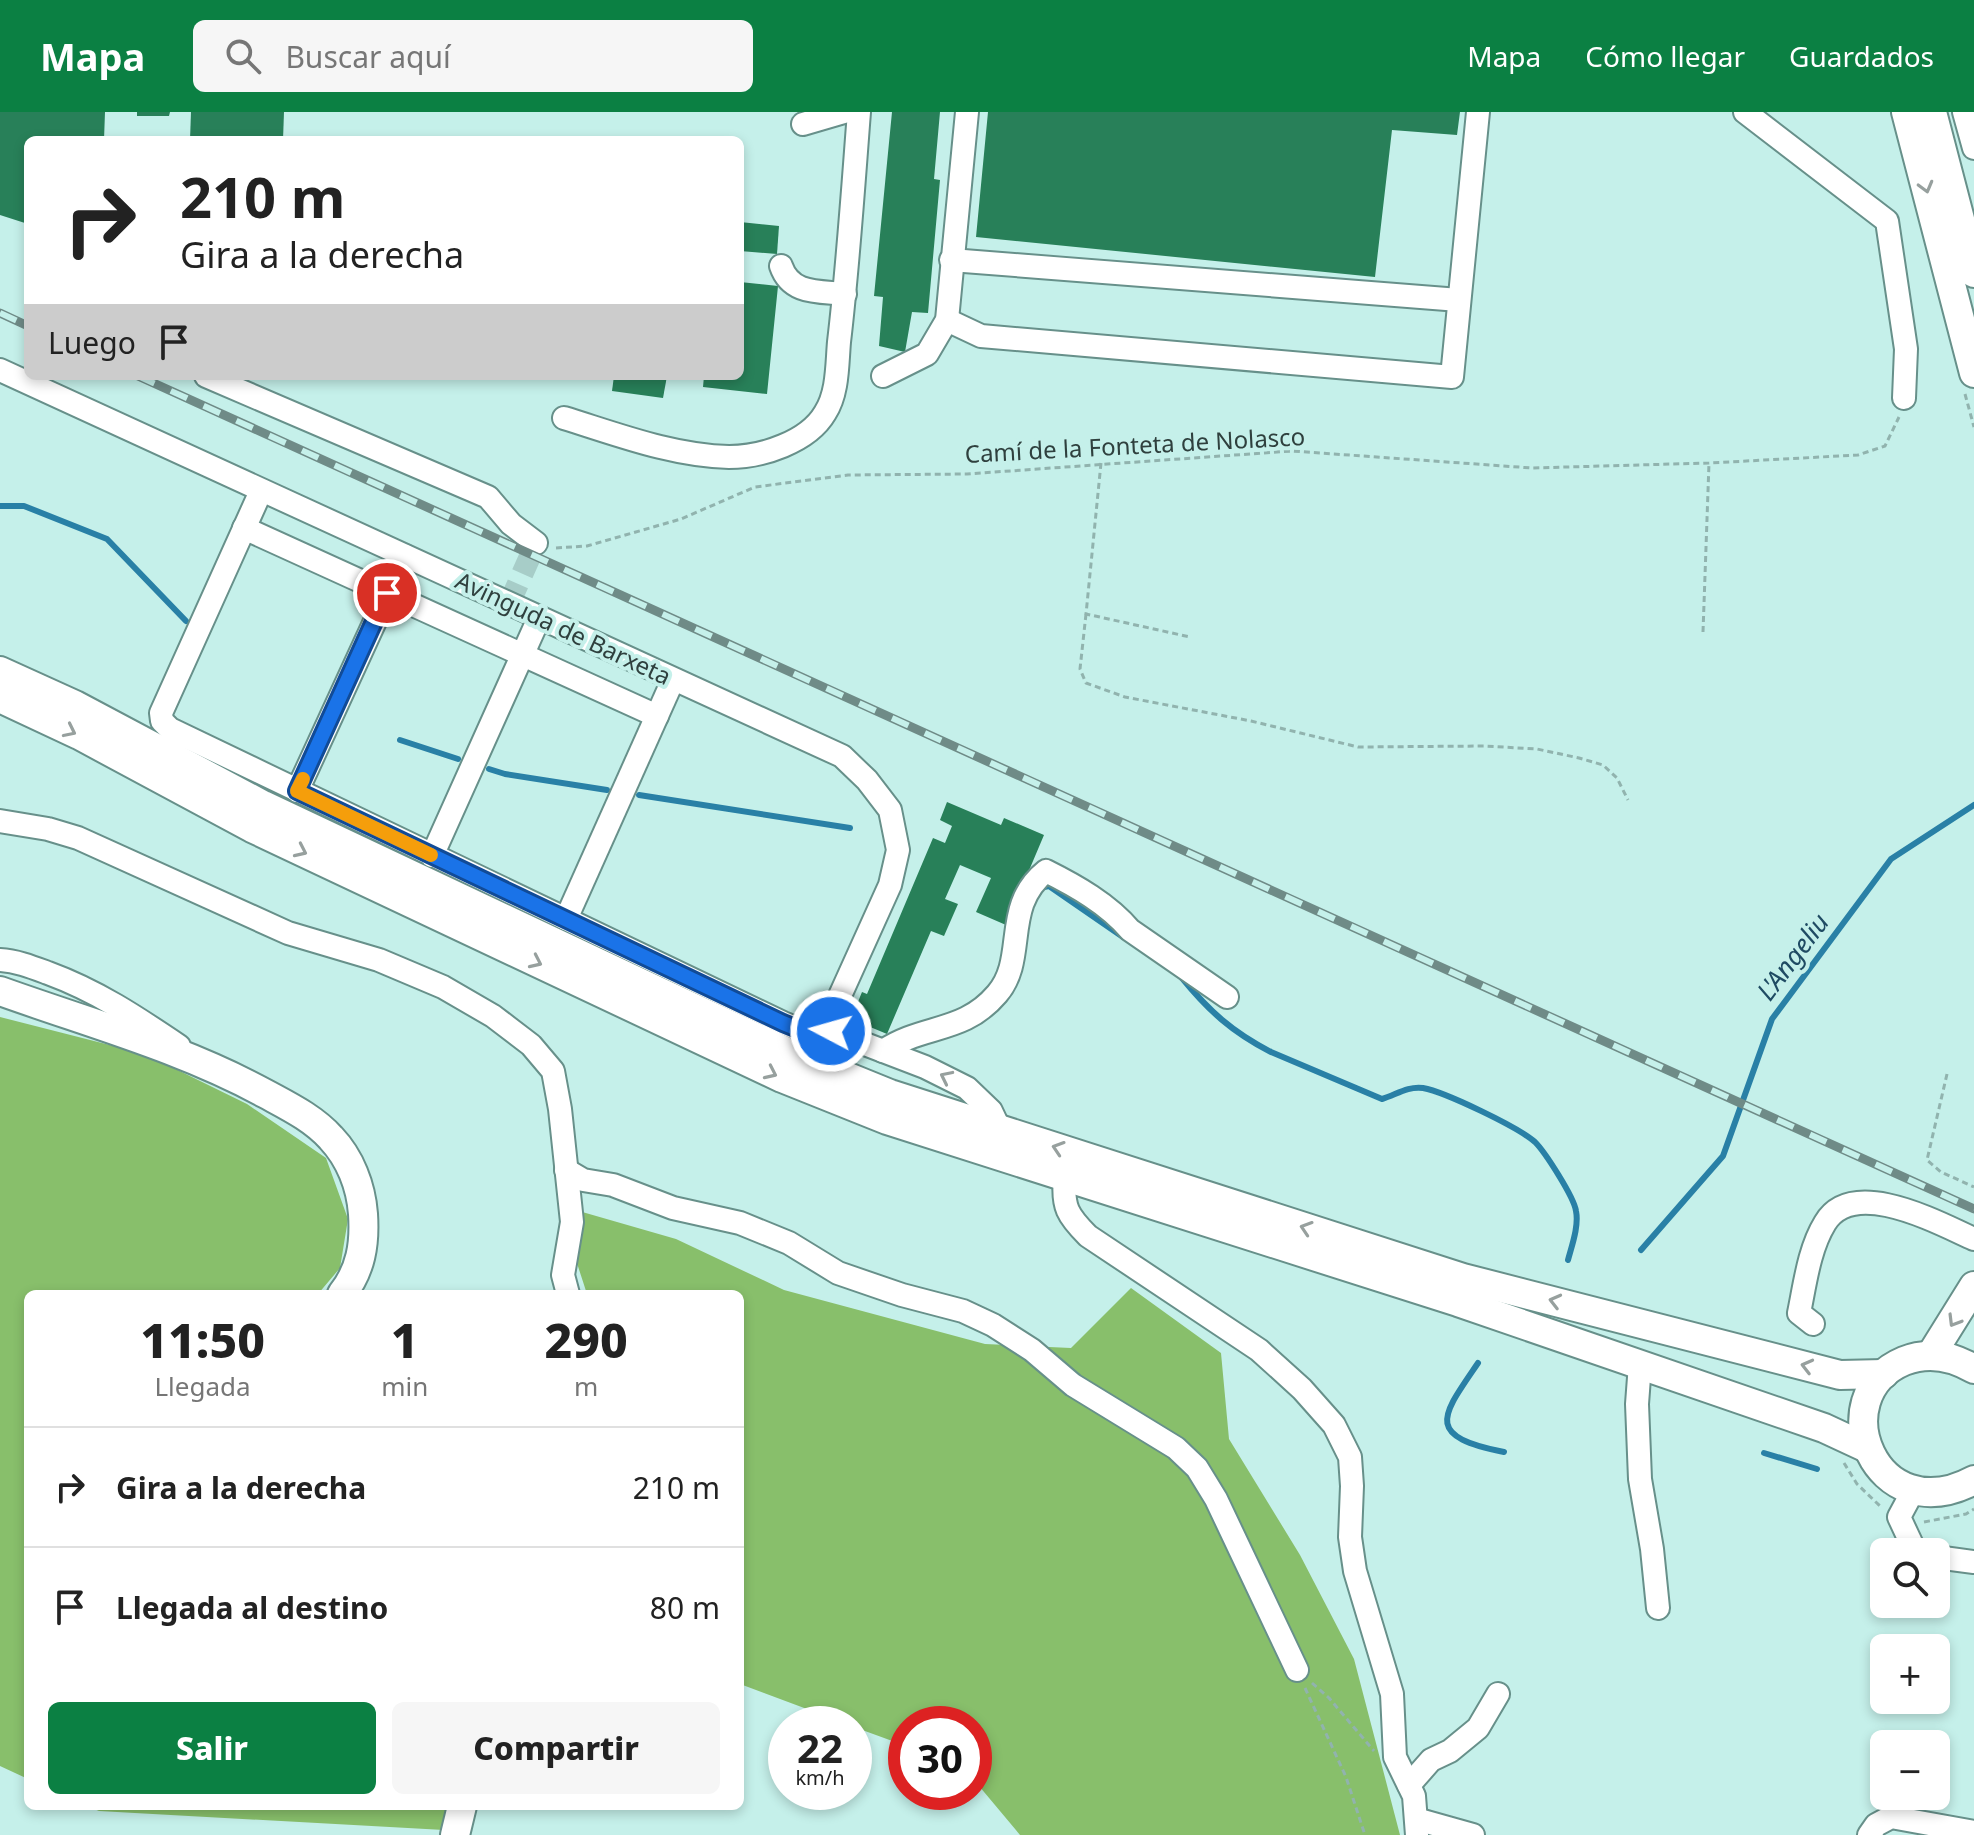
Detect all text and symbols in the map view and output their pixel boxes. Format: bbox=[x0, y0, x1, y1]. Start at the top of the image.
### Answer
search box bbox=[193, 20, 753, 92]
text: Mapa bbox=[40, 30, 145, 82]
icon: search bbox=[221, 34, 265, 78]
text: Buscar aquí bbox=[285, 36, 451, 77]
text: Mapa bbox=[1467, 37, 1541, 75]
text: Cómo llegar bbox=[1585, 37, 1745, 75]
text: Guardados bbox=[1789, 37, 1934, 75]
text: 210 m bbox=[180, 158, 345, 234]
icon: right bbox=[48, 168, 152, 272]
one-way arrow bbox=[1916, 180, 1933, 194]
text: Gira a la derecha bbox=[180, 230, 464, 279]
icon: arrive bbox=[152, 320, 196, 364]
text: Luego bbox=[48, 322, 136, 363]
street label: Camí de la Fonteta de Nolasco bbox=[964, 419, 1306, 470]
pin bbox=[353, 559, 421, 627]
street label: Avinguda de Barxeta bbox=[451, 563, 677, 692]
icon: arrive bbox=[365, 571, 409, 615]
one-way arrow bbox=[62, 721, 77, 737]
one-way arrow bbox=[293, 841, 307, 857]
water label: L'Angeliu bbox=[1748, 905, 1837, 1007]
one-way arrow bbox=[528, 952, 543, 968]
position arrow bbox=[789, 989, 873, 1073]
one-way arrow bbox=[763, 1063, 778, 1079]
one-way arrow bbox=[939, 1071, 954, 1087]
one-way arrow bbox=[1052, 1142, 1066, 1158]
one-way arrow bbox=[1300, 1221, 1314, 1237]
one-way arrow bbox=[1549, 1294, 1563, 1311]
text: 11:50 bbox=[140, 1307, 265, 1372]
text: 1 bbox=[391, 1307, 419, 1372]
text: 290 bbox=[545, 1307, 628, 1372]
one-way arrow bbox=[1948, 1312, 1964, 1327]
one-way arrow bbox=[1801, 1359, 1815, 1376]
text: Llegada bbox=[155, 1368, 251, 1404]
text: min bbox=[381, 1368, 428, 1404]
text: m bbox=[574, 1368, 598, 1404]
icon: right bbox=[48, 1465, 92, 1509]
text: Gira a la derecha bbox=[116, 1467, 366, 1508]
text: 210 m bbox=[633, 1467, 720, 1508]
map controls bbox=[1870, 1538, 1950, 1810]
button: search bbox=[1870, 1538, 1950, 1618]
icon: arrive bbox=[48, 1585, 92, 1629]
text: Llegada al destino bbox=[116, 1587, 388, 1628]
text: 80 m bbox=[650, 1587, 720, 1628]
button: + bbox=[1870, 1634, 1950, 1714]
button: Salir bbox=[48, 1702, 376, 1794]
button: Compartir bbox=[392, 1702, 720, 1794]
speed limit sign: 30 bbox=[888, 1706, 992, 1810]
text: 22 bbox=[797, 1720, 843, 1775]
button: − bbox=[1870, 1730, 1950, 1810]
text: km/h bbox=[795, 1764, 845, 1791]

